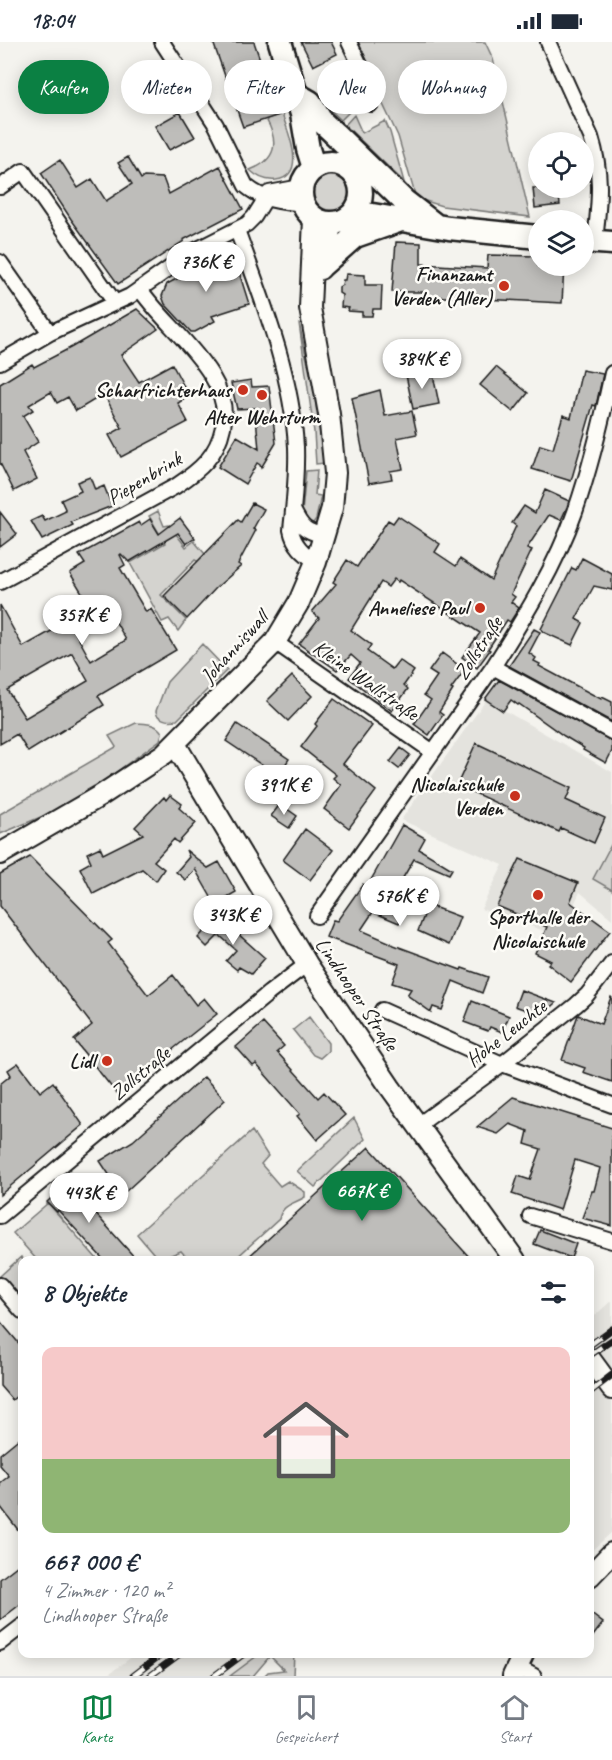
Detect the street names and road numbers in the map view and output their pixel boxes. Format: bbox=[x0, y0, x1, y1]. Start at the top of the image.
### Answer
street label: Piepenbrink bbox=[102, 445, 187, 510]
street label: Johanniswall bbox=[194, 603, 276, 689]
street label: Zollstraße bbox=[448, 610, 509, 684]
street label: Kleine Wallstraße bbox=[308, 634, 426, 727]
street label: Lindhooper Straße bbox=[310, 932, 406, 1057]
street label: Hohe Leuchte bbox=[461, 993, 552, 1073]
street label: Zollstraße bbox=[105, 1039, 177, 1105]

